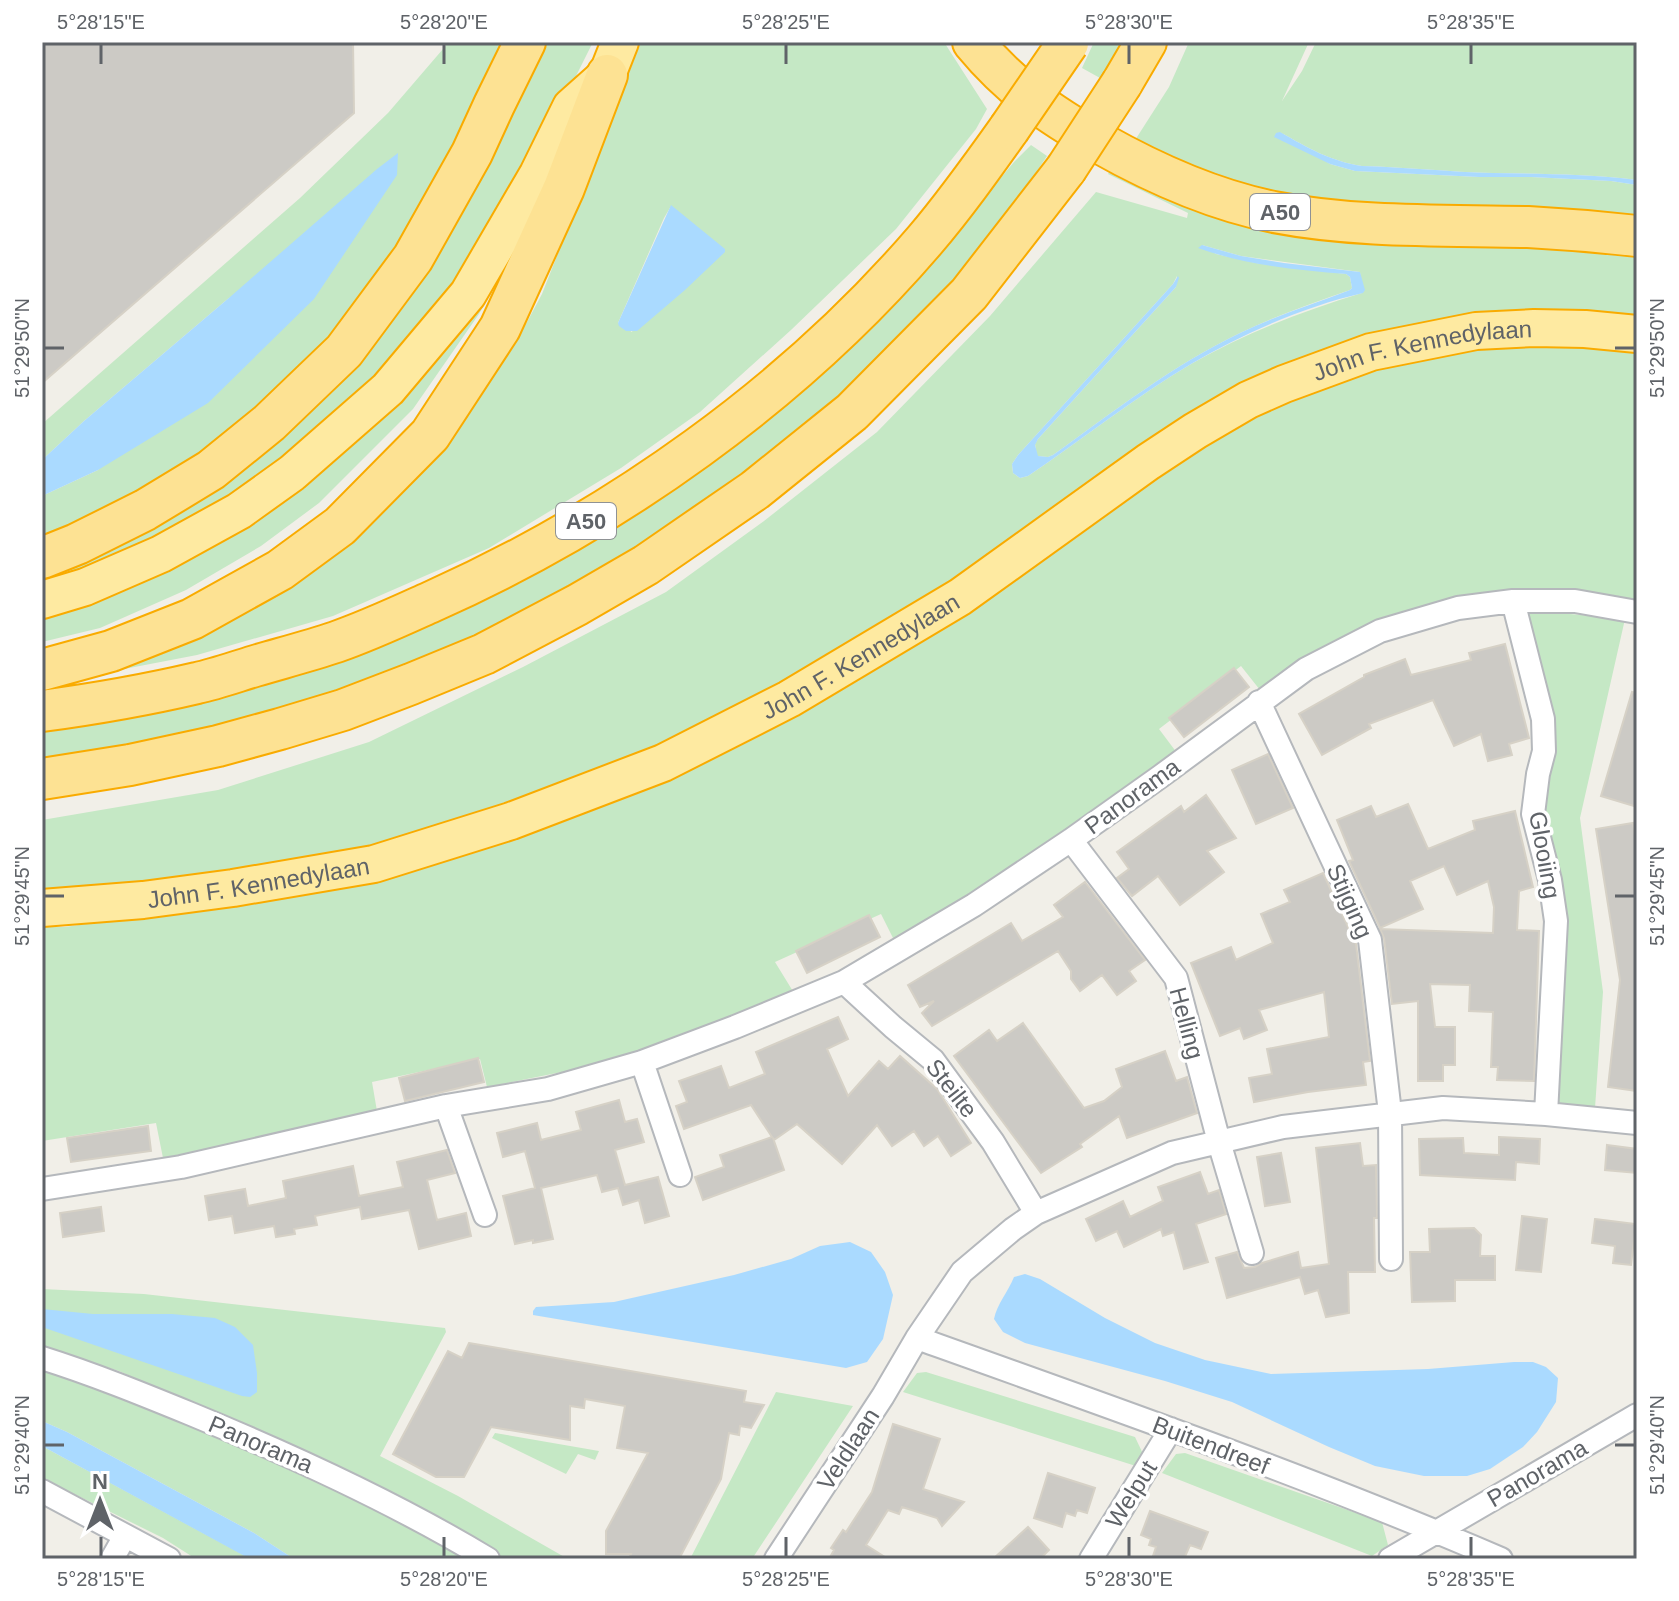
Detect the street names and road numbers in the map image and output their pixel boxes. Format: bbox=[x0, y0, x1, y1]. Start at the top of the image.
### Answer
road number: A50 bbox=[1250, 194, 1310, 230]
street label: John F. Kennedylaan bbox=[1309, 315, 1533, 386]
road number: A50 bbox=[556, 503, 616, 539]
street label: John F. Kennedylaan bbox=[757, 587, 964, 724]
street label: Panorama bbox=[1079, 752, 1185, 839]
street label: Glooiing bbox=[1524, 809, 1566, 901]
street label: John F. Kennedylaan bbox=[146, 852, 371, 913]
street label: Stijging bbox=[1322, 860, 1378, 942]
street label: Helling bbox=[1164, 984, 1210, 1062]
street label: Steilte bbox=[921, 1053, 983, 1123]
street label: Veldlaan bbox=[812, 1403, 884, 1495]
street label: Panorama bbox=[205, 1410, 318, 1478]
street label: Buitendreef bbox=[1149, 1410, 1273, 1480]
street label: Panorama bbox=[1482, 1433, 1592, 1512]
street label: Welput bbox=[1100, 1455, 1162, 1533]

